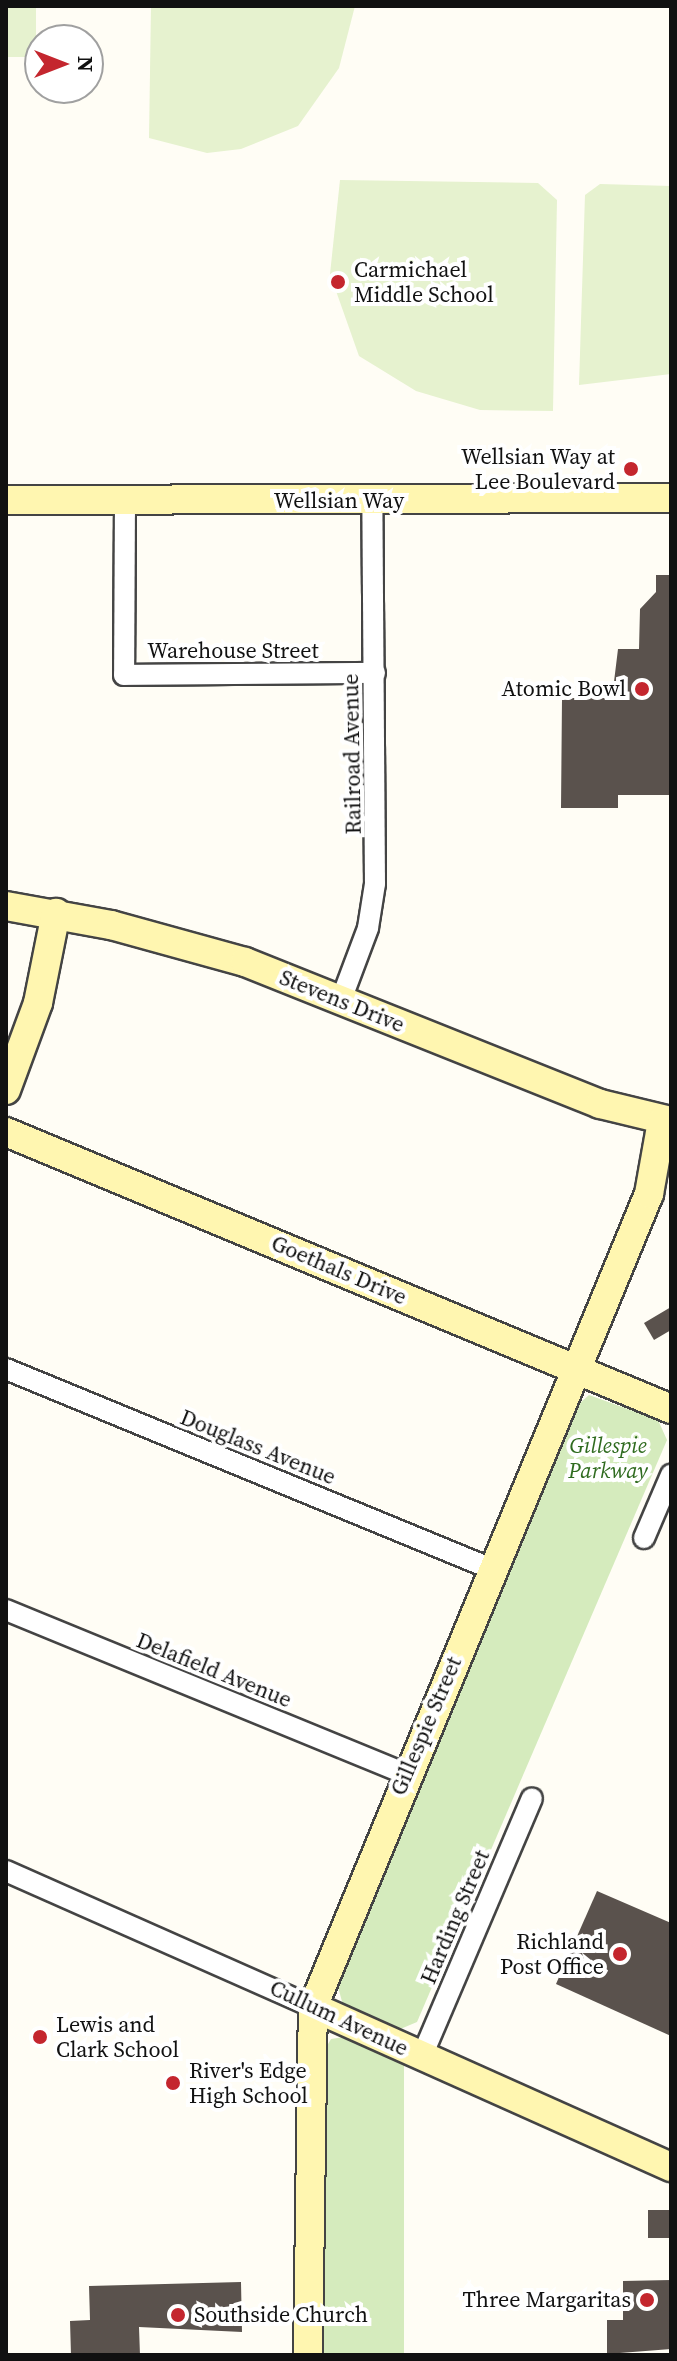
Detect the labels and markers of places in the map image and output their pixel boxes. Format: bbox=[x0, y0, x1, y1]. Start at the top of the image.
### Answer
place label: Carmichael Middle School bbox=[354, 256, 494, 308]
marker: Carmichael Middle School bbox=[329, 273, 347, 291]
place label: Wellsian Way at Lee Boulevard bbox=[460, 443, 615, 494]
marker: Wellsian Way at Lee Boulevard bbox=[622, 460, 640, 478]
place label: Atomic Bowl bbox=[502, 676, 626, 702]
marker: Atomic Bowl bbox=[633, 680, 651, 698]
place label: Richland Post Office bbox=[500, 1928, 604, 1980]
marker: Richland Post Office bbox=[611, 1945, 629, 1963]
place label: Lewis and Clark School bbox=[56, 2011, 179, 2062]
marker: Lewis and Clark School bbox=[31, 2028, 49, 2046]
place label: River's Edge High School bbox=[189, 2057, 308, 2108]
marker: River's Edge High School bbox=[164, 2074, 182, 2092]
place label: Three Margaritas bbox=[462, 2287, 631, 2313]
marker: Three Margaritas bbox=[638, 2291, 656, 2309]
place label: Southside Church bbox=[194, 2302, 368, 2328]
marker: Southside Church bbox=[169, 2306, 187, 2324]

